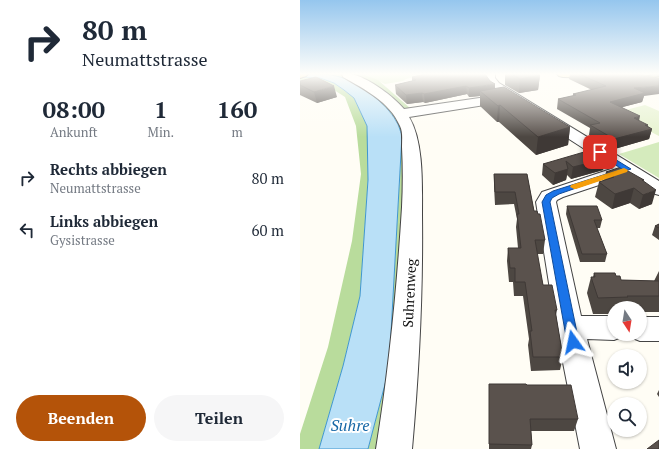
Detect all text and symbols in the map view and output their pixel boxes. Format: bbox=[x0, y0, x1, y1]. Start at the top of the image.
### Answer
text: 80 m bbox=[82, 11, 147, 48]
icon: right bbox=[16, 16, 68, 68]
text: Neumattstrasse bbox=[82, 47, 208, 71]
text: 08:00 bbox=[43, 93, 105, 125]
text: 1 bbox=[154, 93, 168, 125]
text: 160 bbox=[217, 93, 257, 125]
text: Ankunft bbox=[50, 123, 98, 141]
text: Min. bbox=[148, 123, 174, 141]
text: m bbox=[231, 123, 243, 141]
pin bbox=[583, 135, 617, 169]
icon: arrive bbox=[589, 141, 611, 163]
text: Rechts abbiegen bbox=[50, 159, 167, 179]
icon: right bbox=[16, 167, 38, 189]
text: 80 m bbox=[251, 168, 284, 188]
text: Neumattstrasse bbox=[50, 179, 141, 197]
text: Links abbiegen bbox=[50, 211, 158, 231]
icon: left bbox=[16, 219, 38, 241]
text: 60 m bbox=[251, 220, 284, 240]
text: Gysistrasse bbox=[50, 231, 115, 249]
street label: Suhrenweg bbox=[398, 257, 420, 328]
north arrow bbox=[607, 301, 647, 341]
map controls bbox=[607, 301, 647, 437]
position arrow bbox=[552, 321, 594, 363]
button: sound bbox=[607, 349, 647, 389]
button: Beenden bbox=[16, 395, 146, 441]
button: Teilen bbox=[154, 395, 284, 441]
button: search bbox=[607, 397, 647, 437]
water label: Suhre bbox=[330, 414, 370, 436]

